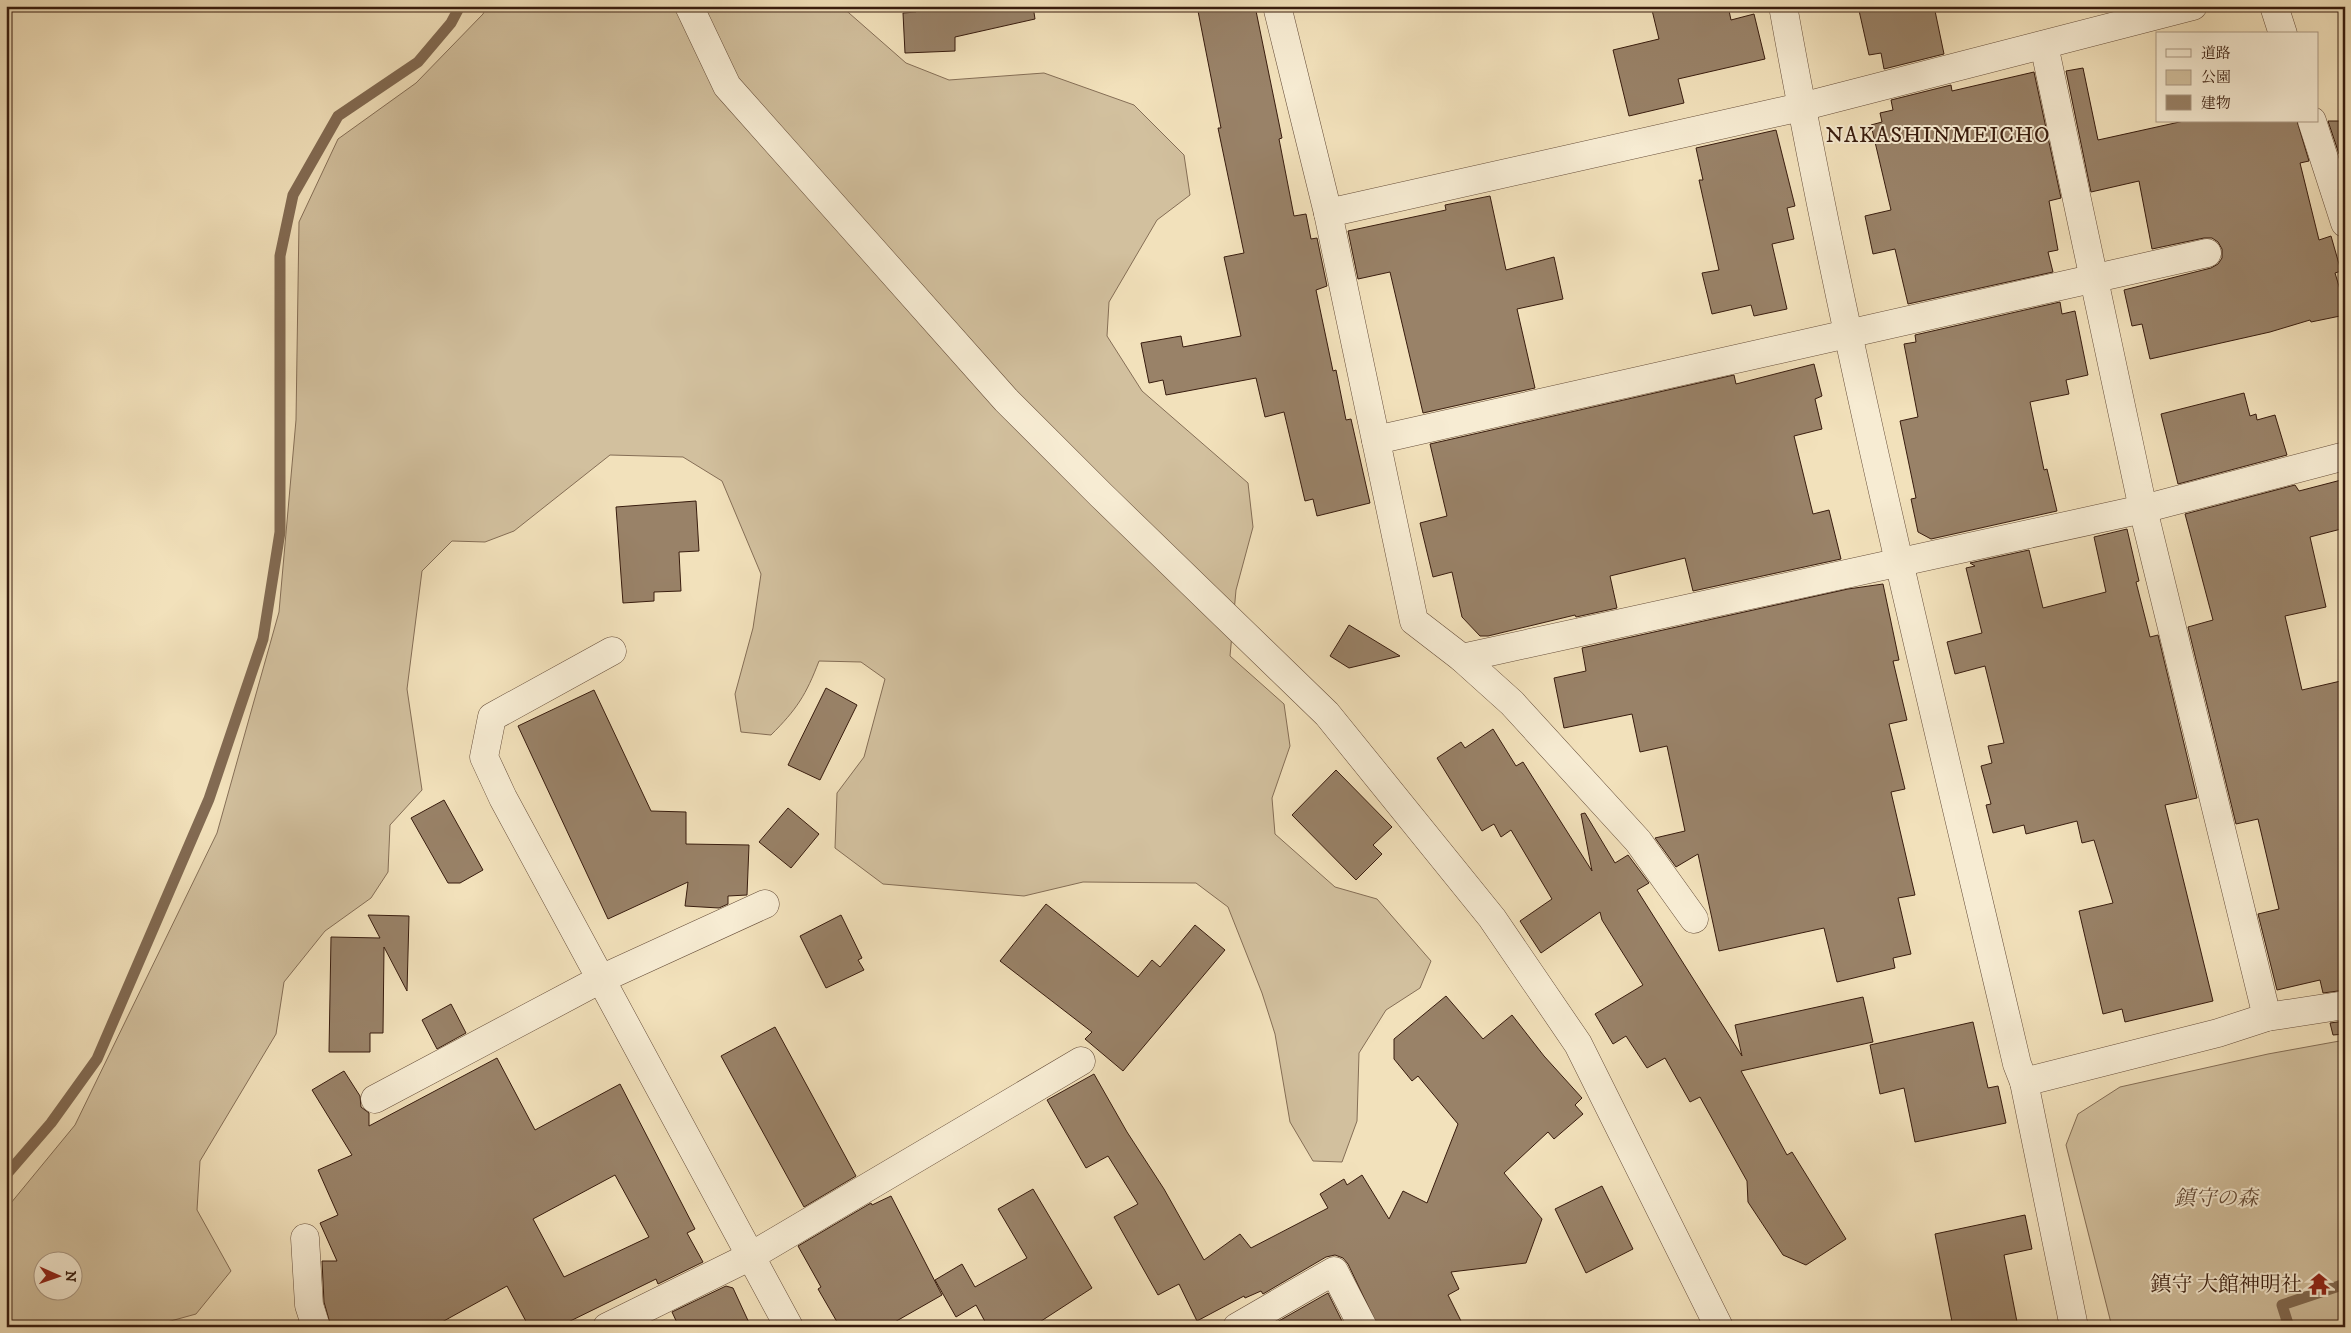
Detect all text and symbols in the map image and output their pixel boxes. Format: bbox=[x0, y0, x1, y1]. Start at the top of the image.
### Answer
legend bbox=[2156, 32, 2318, 122]
text: 道路 bbox=[2201, 44, 2231, 63]
text: 公園 bbox=[2201, 68, 2231, 87]
text: 建物 bbox=[2201, 94, 2231, 113]
district label: NAKASHINMEICHO bbox=[1825, 122, 2051, 149]
park label: 鎮守の森 bbox=[2174, 1186, 2260, 1212]
north arrow bbox=[32, 1250, 82, 1300]
text: N bbox=[61, 1270, 79, 1283]
temple icon: 鎮守 大館神明社 bbox=[2306, 1271, 2332, 1297]
place label: 鎮守 大館神明社 bbox=[2150, 1272, 2302, 1298]

